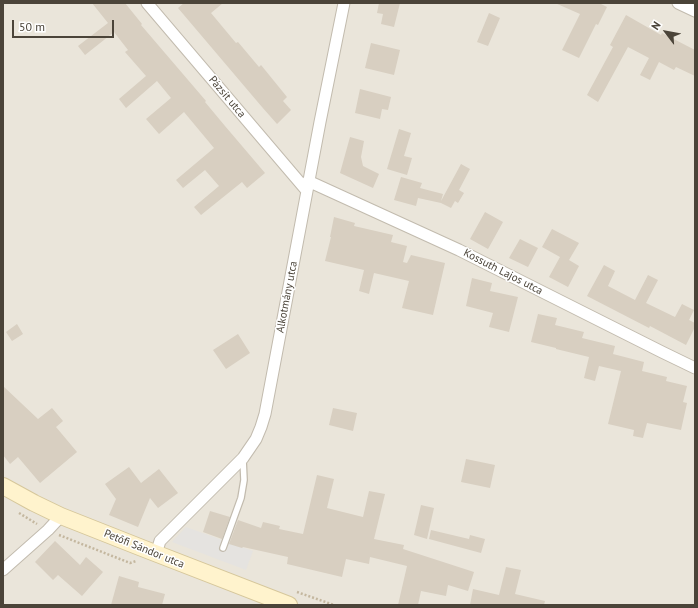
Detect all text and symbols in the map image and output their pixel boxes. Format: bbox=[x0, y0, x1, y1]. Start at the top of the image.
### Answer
scale bar bbox=[14, 12, 116, 38]
north arrow bbox=[646, 12, 686, 52]
text: 50 m bbox=[19, 19, 45, 34]
text: N bbox=[648, 19, 664, 32]
street label: Pázsit utca bbox=[206, 73, 248, 121]
street label: Kossuth Lajos utca bbox=[461, 246, 545, 298]
street label: Alkotmány utca bbox=[274, 260, 300, 334]
street label: Petőfi Sándor utca bbox=[102, 527, 186, 571]

